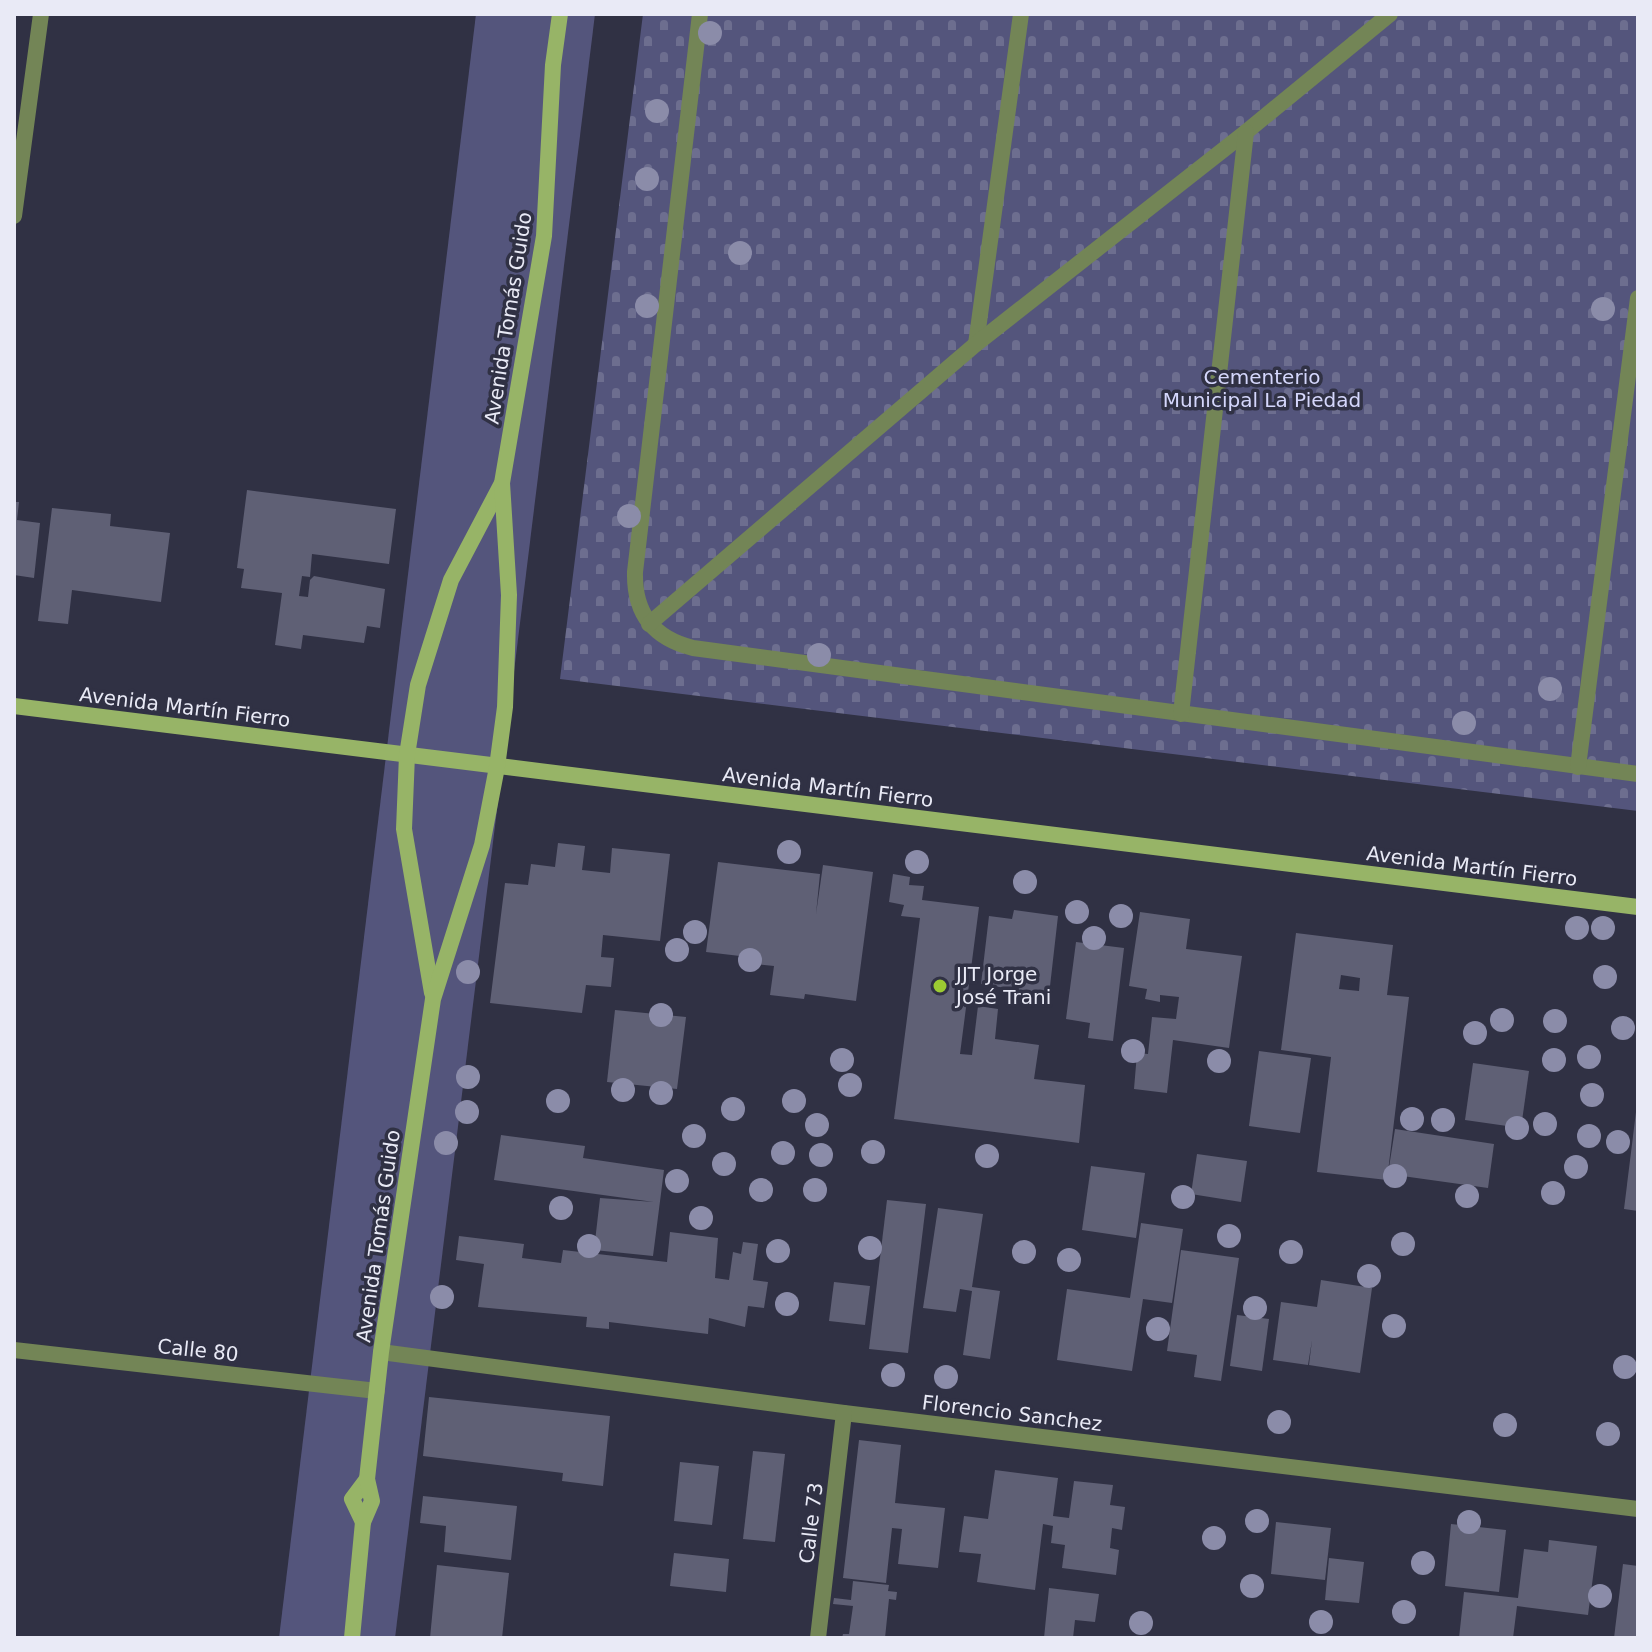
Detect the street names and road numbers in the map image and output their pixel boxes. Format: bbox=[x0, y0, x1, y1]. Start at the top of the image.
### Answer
street label: Avenida Tomás Guido bbox=[479, 210, 537, 426]
street label: Avenida Martín Fierro bbox=[78, 682, 292, 732]
street label: Avenida Martín Fierro bbox=[721, 762, 935, 812]
street label: Avenida Martín Fierro bbox=[1365, 841, 1579, 891]
street label: Avenida Tomás Guido bbox=[351, 1128, 405, 1344]
street label: Calle 80 bbox=[156, 1334, 240, 1366]
street label: Florencio Sanchez bbox=[921, 1390, 1103, 1436]
street label: Calle 73 bbox=[794, 1481, 828, 1565]

